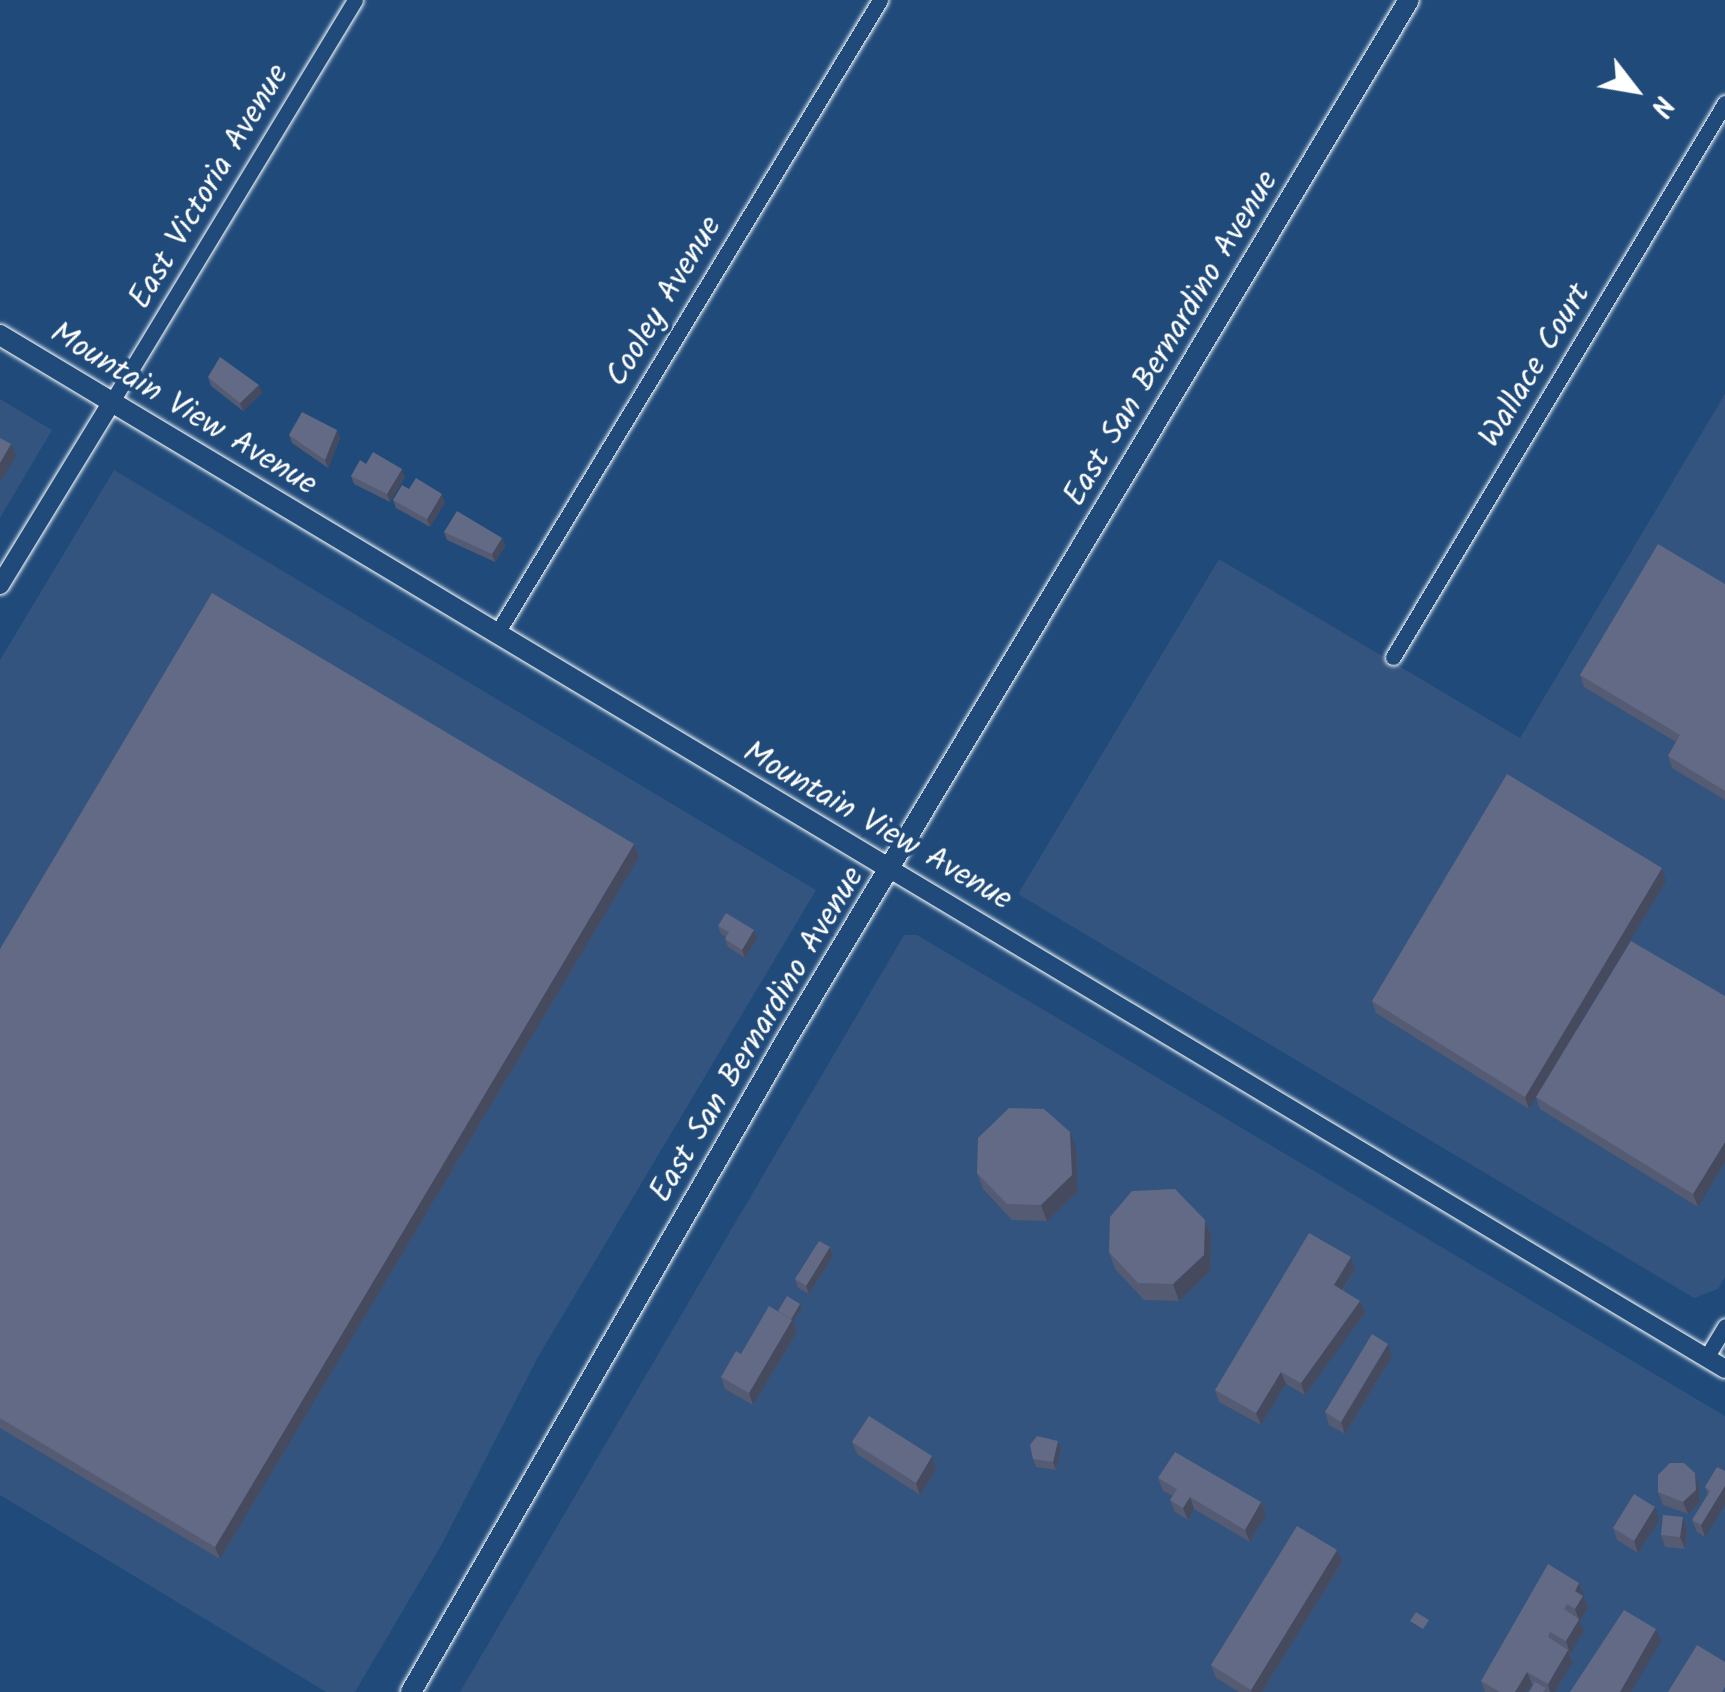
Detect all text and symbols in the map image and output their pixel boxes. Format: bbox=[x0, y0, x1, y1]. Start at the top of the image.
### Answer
north arrow bbox=[1585, 40, 1685, 140]
street label: East Victoria Avenue bbox=[122, 58, 298, 316]
text: N bbox=[1637, 87, 1685, 125]
street label: East San Bernardino Avenue bbox=[1056, 164, 1288, 514]
street label: Cooley Avenue bbox=[599, 210, 731, 394]
street label: Wallace Court bbox=[1472, 277, 1600, 455]
street label: Mountain View Avenue bbox=[43, 315, 323, 505]
street label: Mountain View Avenue bbox=[735, 734, 1019, 920]
street label: East San Bernardino Avenue bbox=[642, 860, 874, 1210]

